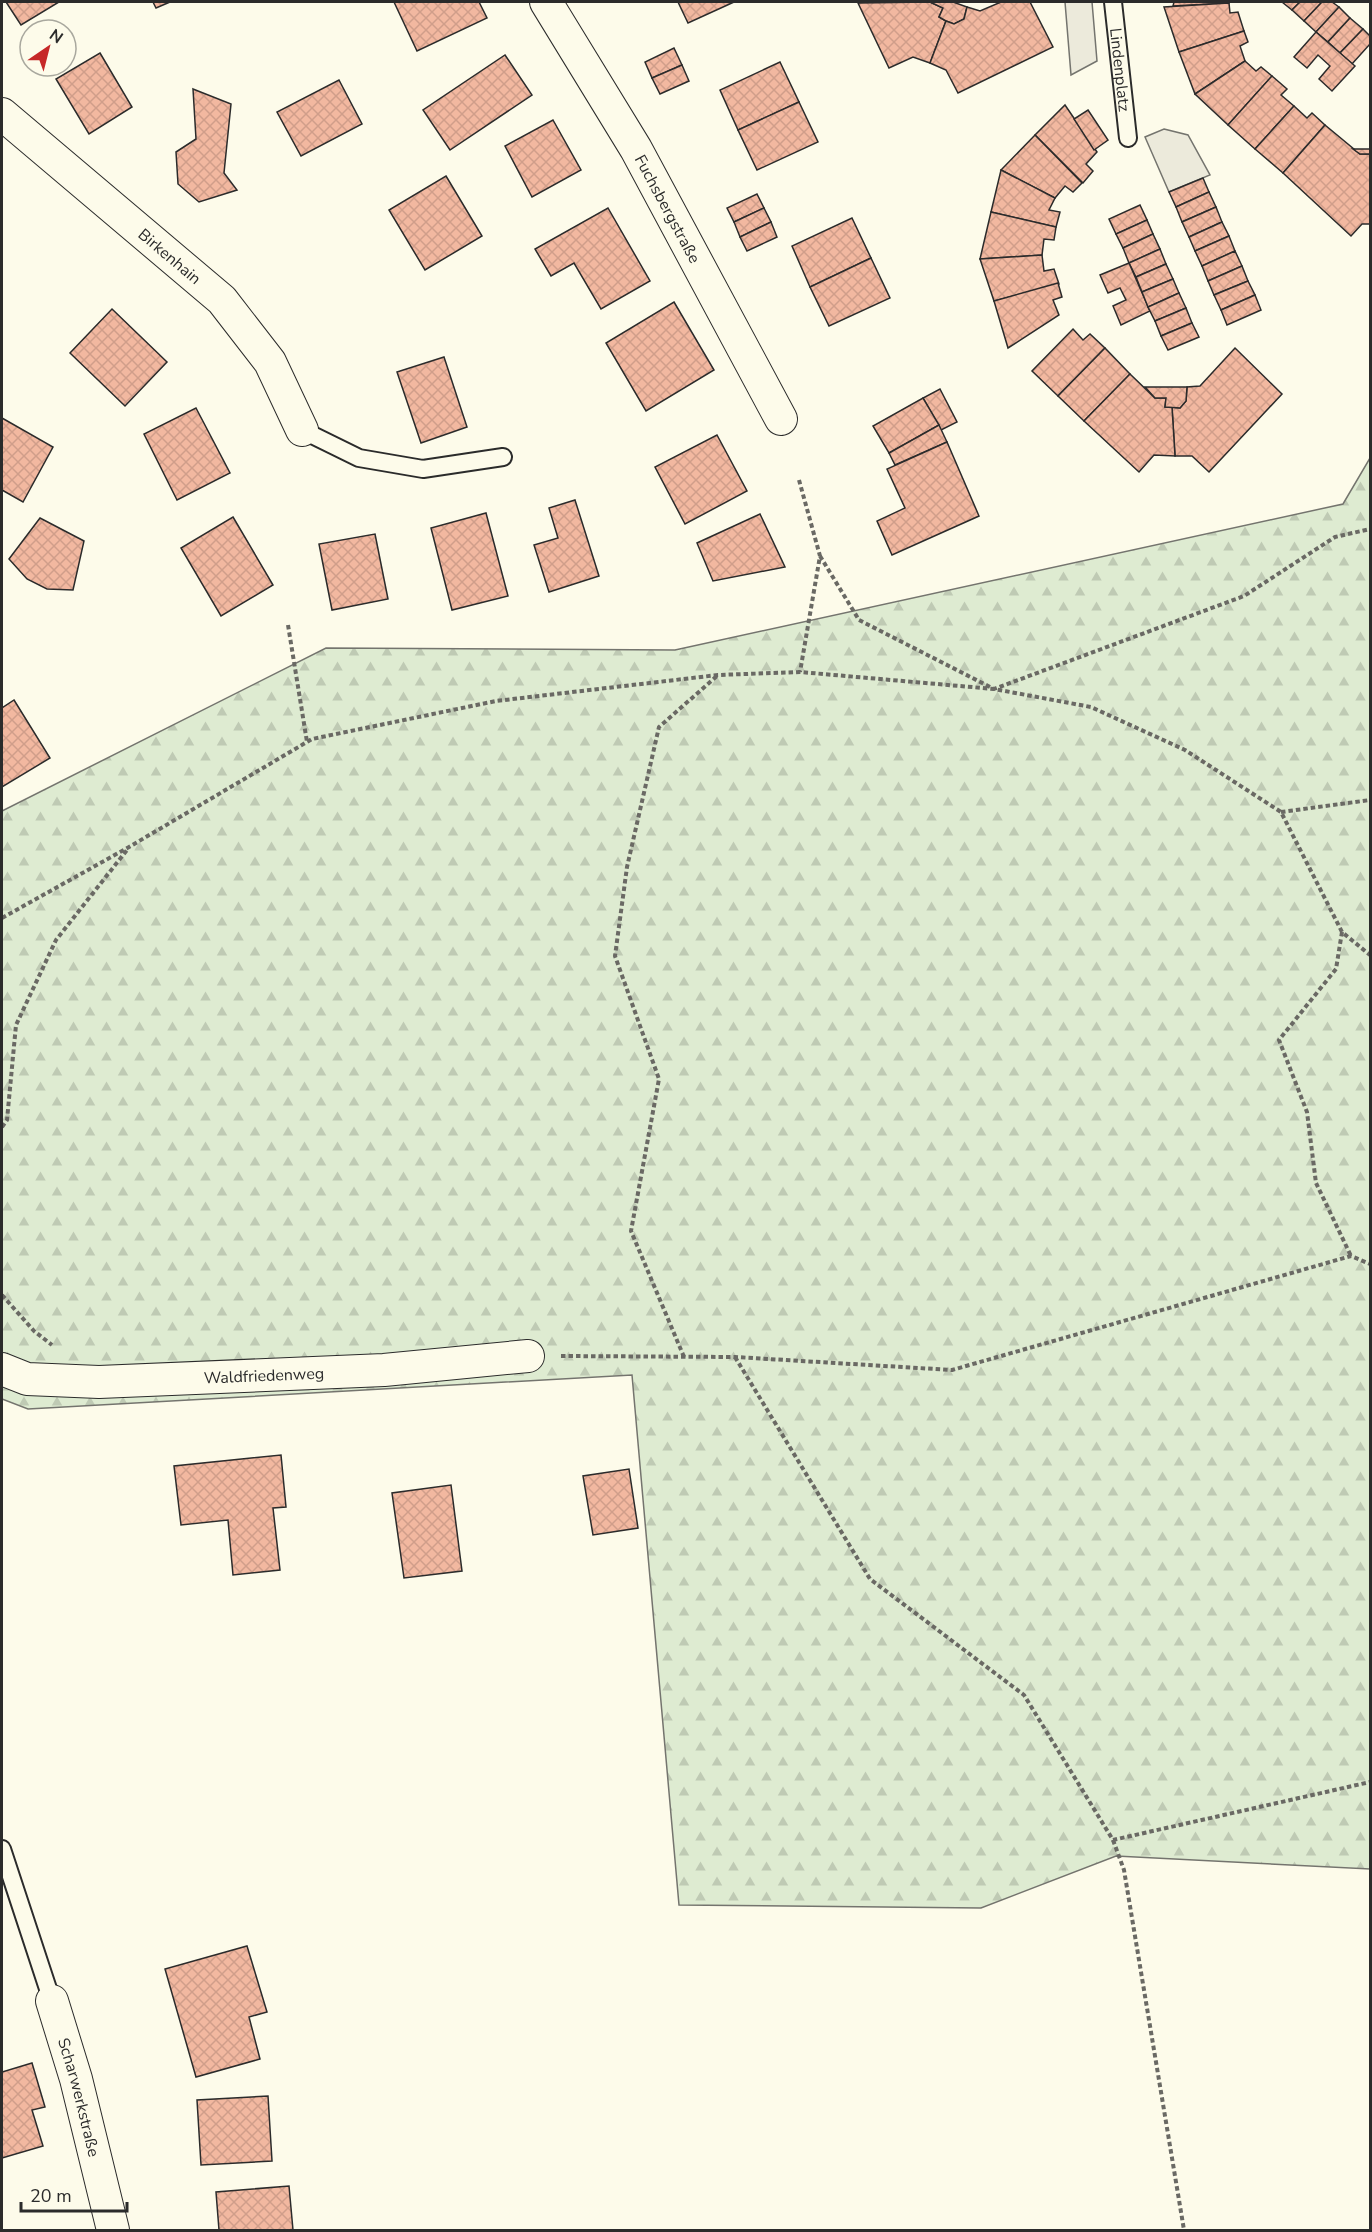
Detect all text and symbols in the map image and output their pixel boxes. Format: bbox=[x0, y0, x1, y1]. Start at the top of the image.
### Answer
north arrow bbox=[18, 18, 78, 78]
text: N bbox=[45, 24, 67, 49]
street label: Lindenplatz bbox=[1104, 27, 1135, 113]
street label: Fuchsbergstraße bbox=[629, 151, 705, 267]
street label: Birkenhain bbox=[133, 224, 206, 290]
street label: Waldfriedenweg bbox=[203, 1363, 325, 1390]
street label: Scharwerkstraße bbox=[52, 2035, 105, 2159]
scale bar bbox=[21, 2175, 128, 2213]
text: 20 m bbox=[30, 2184, 72, 2208]

